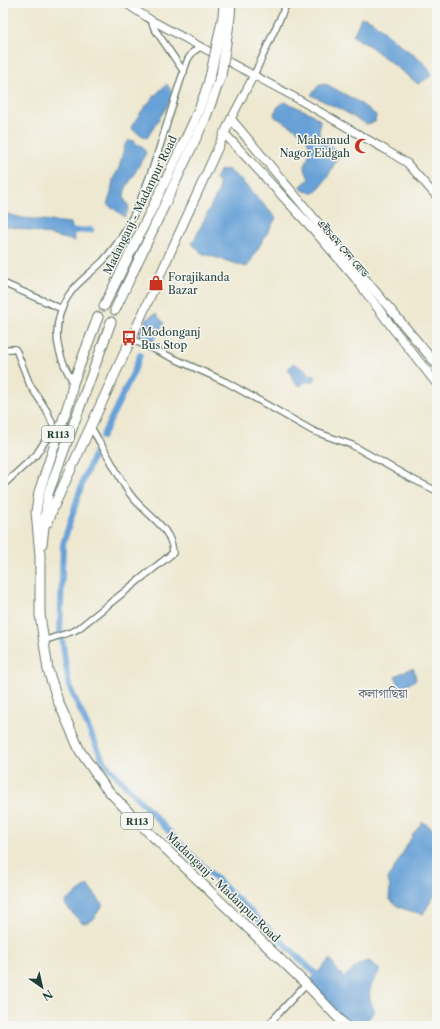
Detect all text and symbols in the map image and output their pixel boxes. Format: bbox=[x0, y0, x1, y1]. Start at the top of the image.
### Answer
street label: Madanganj - Madanpur Road bbox=[100, 133, 180, 277]
place label: Mahamud Nagor Eidgah bbox=[279, 133, 350, 160]
mosque icon: Mahamud Nagor Eidgah bbox=[353, 137, 371, 155]
street label: এইচএম সেন রোড bbox=[314, 216, 373, 281]
place label: Forajikanda Bazar bbox=[168, 270, 230, 297]
shop icon: Forajikanda Bazar bbox=[147, 274, 165, 292]
place label: Modonganj Bus Stop bbox=[141, 325, 201, 352]
bus stop icon: Modonganj Bus Stop bbox=[120, 329, 138, 347]
road number: R113 bbox=[42, 426, 74, 442]
district label: কলাগাছিয়া bbox=[357, 685, 408, 701]
road number: R113 bbox=[121, 813, 153, 829]
street label: Madanganj - Madanpur Road bbox=[163, 829, 283, 945]
north arrow bbox=[22, 967, 62, 1007]
text: N bbox=[39, 987, 55, 1004]

